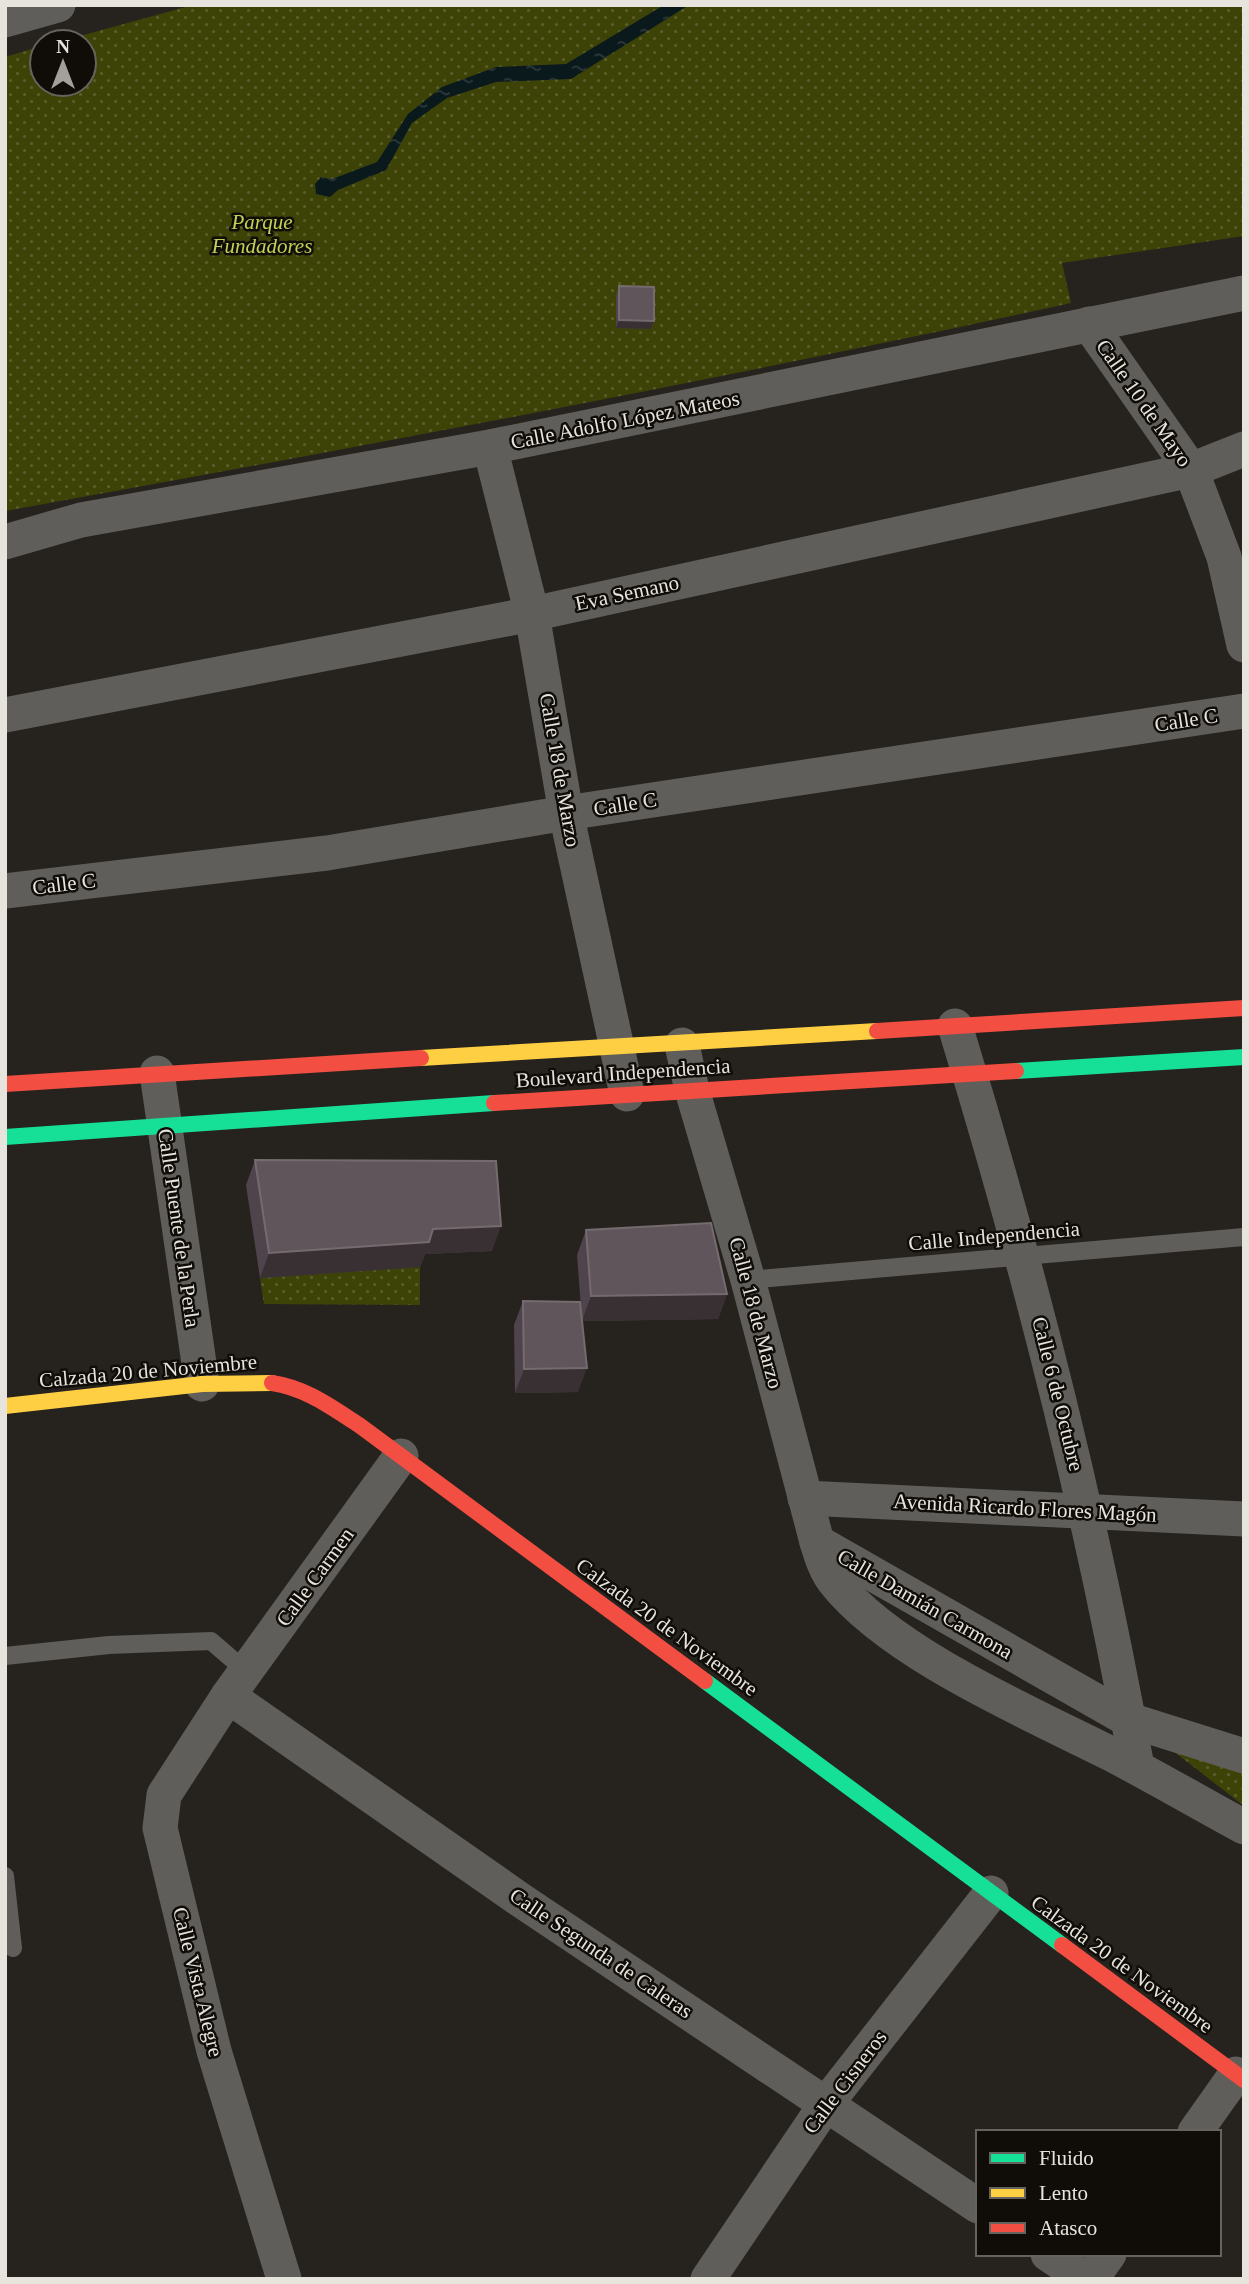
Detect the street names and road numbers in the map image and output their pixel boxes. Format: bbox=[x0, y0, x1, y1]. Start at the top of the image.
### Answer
street label: Calle 10 de Mayo bbox=[1091, 335, 1197, 471]
street label: Calle Adolfo López Mateos bbox=[508, 386, 742, 454]
street label: Eva Semano bbox=[573, 570, 681, 616]
street label: Calle 18 de Marzo bbox=[535, 691, 585, 849]
street label: Calle C bbox=[1153, 703, 1219, 737]
street label: Calle C bbox=[592, 787, 658, 821]
street label: Calle C bbox=[31, 868, 97, 900]
street label: Boulevard Independencia bbox=[515, 1053, 732, 1092]
street label: Calle Puente de la Perla bbox=[153, 1127, 205, 1330]
street label: Calle Independencia bbox=[907, 1216, 1081, 1255]
street label: Calle 18 de Marzo bbox=[724, 1235, 788, 1391]
street label: Calle 6 de Octubre bbox=[1027, 1314, 1089, 1474]
street label: Calzada 20 de Noviembre bbox=[38, 1350, 258, 1392]
street label: Avenida Ricardo Flores Magón bbox=[893, 1489, 1158, 1527]
street label: Calle Carmen bbox=[271, 1523, 359, 1631]
street label: Calle Damián Carmona bbox=[833, 1544, 1017, 1664]
street label: Calzada 20 de Noviembre bbox=[571, 1553, 763, 1701]
street label: Calle Segunda de Caleras bbox=[505, 1883, 697, 2023]
street label: Calzada 20 de Noviembre bbox=[1026, 1890, 1218, 2038]
street label: Calle Vista Alegre bbox=[168, 1905, 228, 2059]
street label: Calle Cisneros bbox=[798, 2026, 892, 2138]

